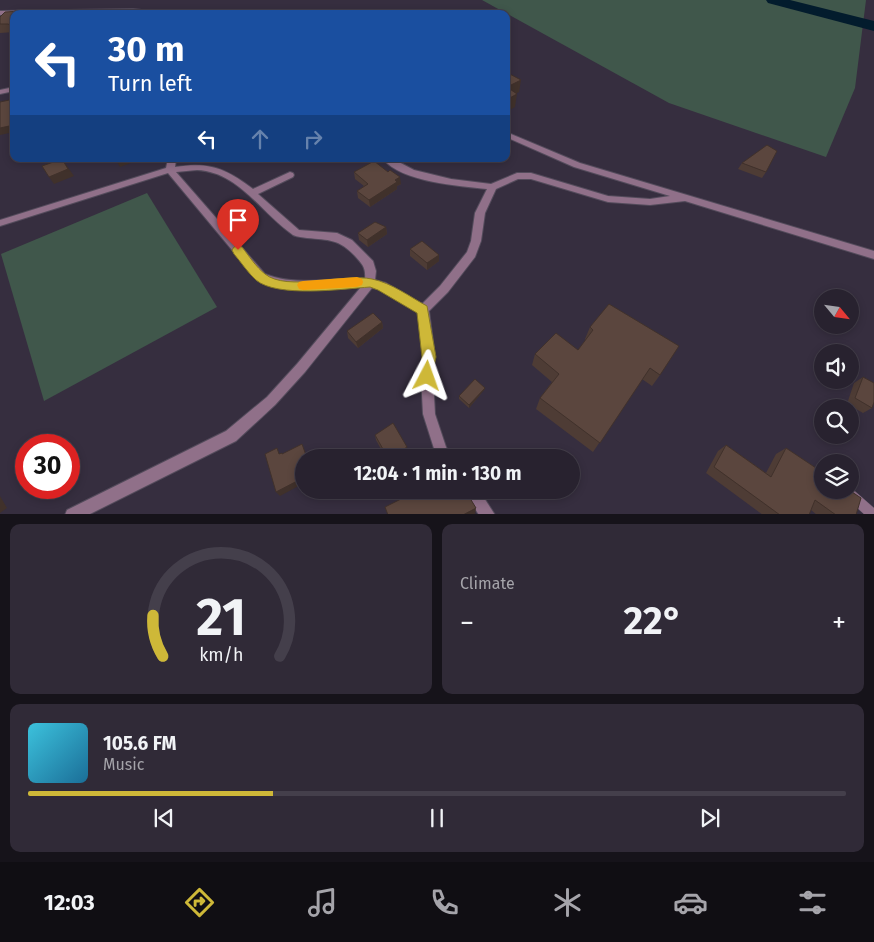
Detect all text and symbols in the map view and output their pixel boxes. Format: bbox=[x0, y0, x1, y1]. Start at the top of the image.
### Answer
text: 30 m bbox=[108, 28, 185, 70]
icon: left bbox=[25, 30, 90, 95]
text: Turn left bbox=[108, 70, 192, 97]
icon: left bbox=[193, 125, 221, 153]
icon: ahead bbox=[246, 125, 274, 153]
icon: right bbox=[299, 125, 327, 153]
pin bbox=[217, 199, 259, 250]
icon: arrive bbox=[224, 206, 252, 234]
north arrow bbox=[814, 289, 859, 334]
map controls bbox=[814, 289, 859, 499]
button: sound bbox=[814, 344, 859, 389]
position arrow bbox=[400, 349, 452, 401]
button: search bbox=[814, 399, 859, 444]
speed limit sign: 30 bbox=[15, 434, 80, 499]
button: layers bbox=[814, 454, 859, 499]
text: 12:04 · 1 min · 130 m bbox=[353, 462, 522, 485]
text: Climate bbox=[460, 574, 515, 593]
text: 21 bbox=[196, 586, 246, 649]
text: 22° bbox=[623, 598, 683, 644]
text: − bbox=[460, 606, 474, 639]
text: + bbox=[832, 606, 846, 639]
text: km/h bbox=[199, 644, 243, 666]
text: 105.6 FM bbox=[103, 732, 176, 755]
text: Music bbox=[103, 755, 144, 774]
icon: previous bbox=[150, 804, 178, 832]
icon: pause bbox=[423, 804, 451, 832]
icon: next bbox=[696, 804, 724, 832]
icon: directions bbox=[182, 885, 217, 920]
icon: music bbox=[305, 885, 340, 920]
icon: phone bbox=[427, 885, 462, 920]
icon: climate bbox=[550, 885, 585, 920]
icon: car bbox=[673, 885, 708, 920]
icon: filters bbox=[795, 885, 830, 920]
text: 12:03 bbox=[44, 889, 95, 916]

